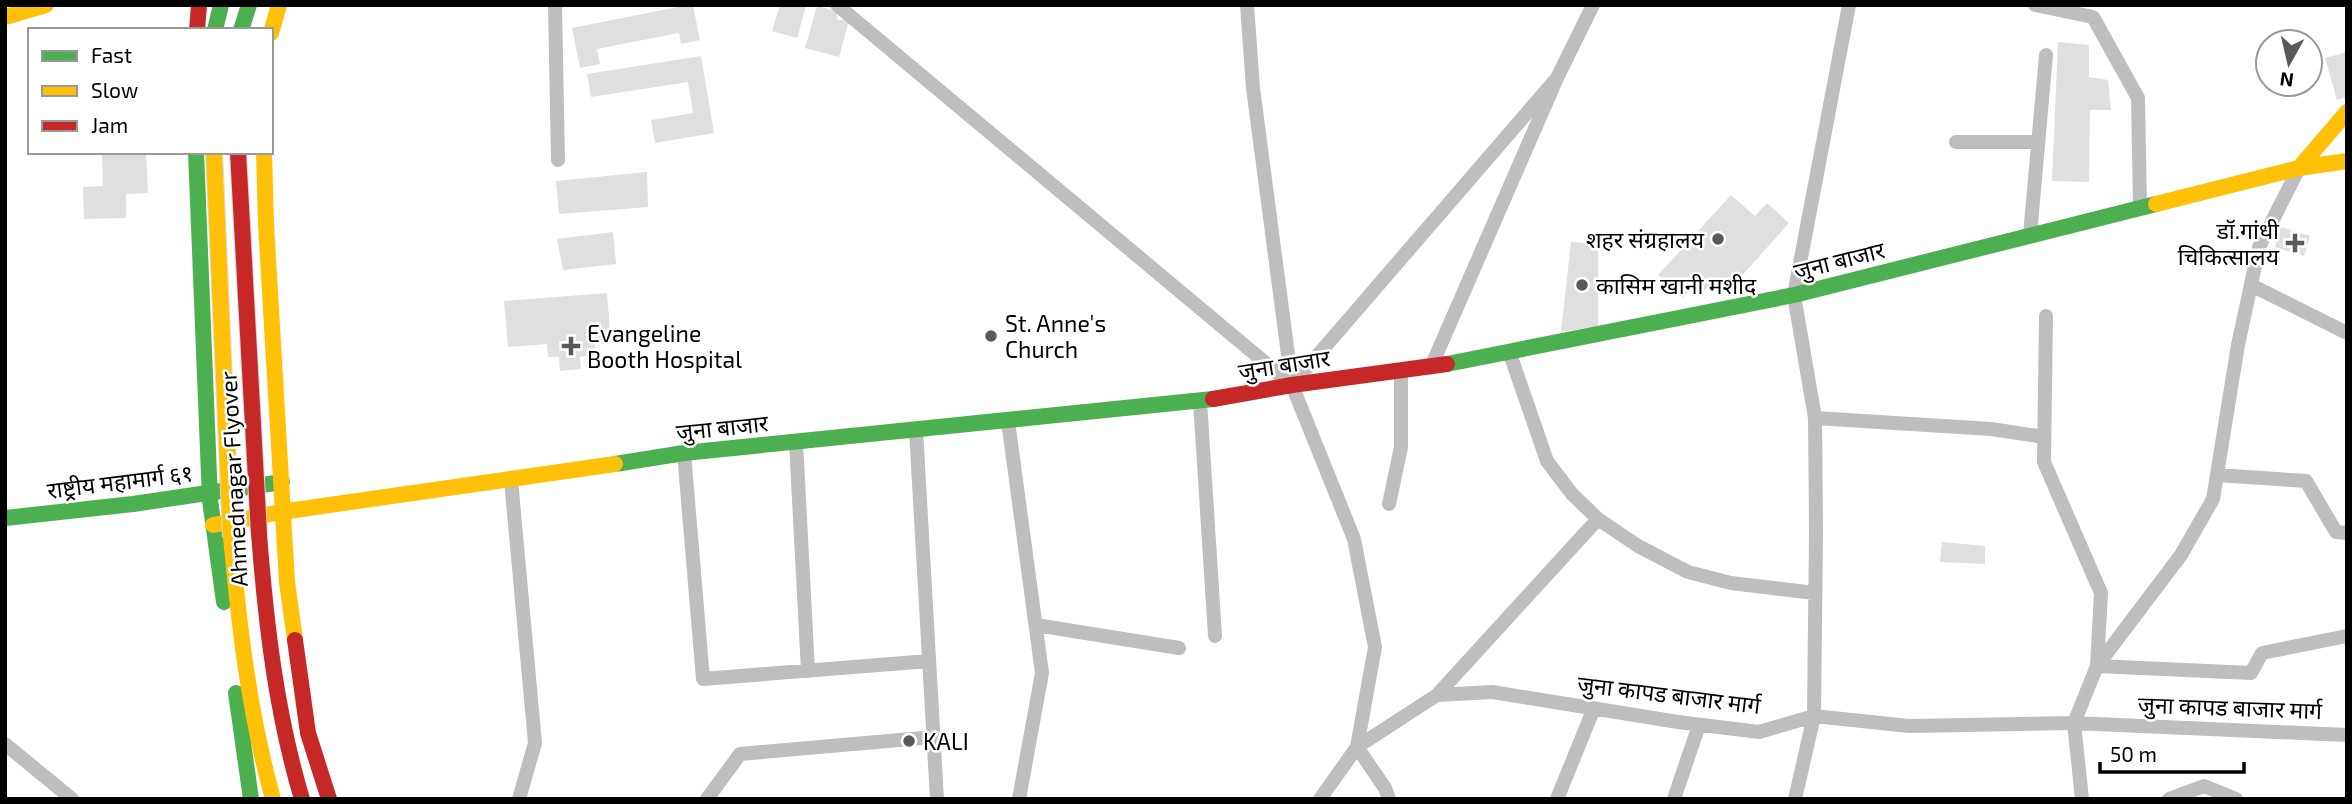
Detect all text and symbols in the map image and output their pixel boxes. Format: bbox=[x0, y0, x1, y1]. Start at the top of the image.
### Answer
legend bbox=[28, 28, 273, 154]
north arrow bbox=[2254, 28, 2324, 98]
text: Fast bbox=[91, 42, 132, 67]
text: N bbox=[2278, 68, 2295, 93]
text: Slow bbox=[91, 77, 138, 102]
text: Jam bbox=[91, 112, 128, 137]
place label: डॉ.गांधी चिकित्सालय bbox=[2178, 216, 2280, 270]
place label: शहर संग्रहालय bbox=[1586, 225, 1705, 253]
marker: शहर संग्रहालय bbox=[1710, 231, 1726, 247]
marker: डॉ.गांधी चिकित्सालय bbox=[2285, 233, 2305, 253]
street label: जुना बाजार bbox=[1791, 235, 1888, 287]
place label: कासिम खानी मशीद bbox=[1596, 271, 1757, 299]
marker: कासिम खानी मशीद bbox=[1574, 277, 1590, 293]
place label: St. Anne's Church bbox=[1005, 309, 1106, 363]
place label: Evangeline Booth Hospital bbox=[587, 319, 742, 373]
marker: St. Anne's Church bbox=[983, 328, 999, 344]
marker: Evangeline Booth Hospital bbox=[561, 336, 581, 356]
street label: जुना बाजार bbox=[1236, 343, 1333, 387]
street label: Ahmednagar Flyover bbox=[213, 370, 253, 588]
street label: जुना बाजार bbox=[675, 408, 770, 448]
street label: राष्ट्रीय महामार्ग ६१ bbox=[45, 458, 195, 504]
street label: जुना कापड बाजार मार्ग bbox=[1576, 669, 1763, 721]
street label: जुना कापड बाजार मार्ग bbox=[2137, 690, 2324, 726]
place label: KALI bbox=[923, 727, 969, 755]
scale bar bbox=[2100, 730, 2244, 774]
marker: KALI bbox=[901, 733, 917, 749]
text: 50 m bbox=[2110, 741, 2157, 766]

